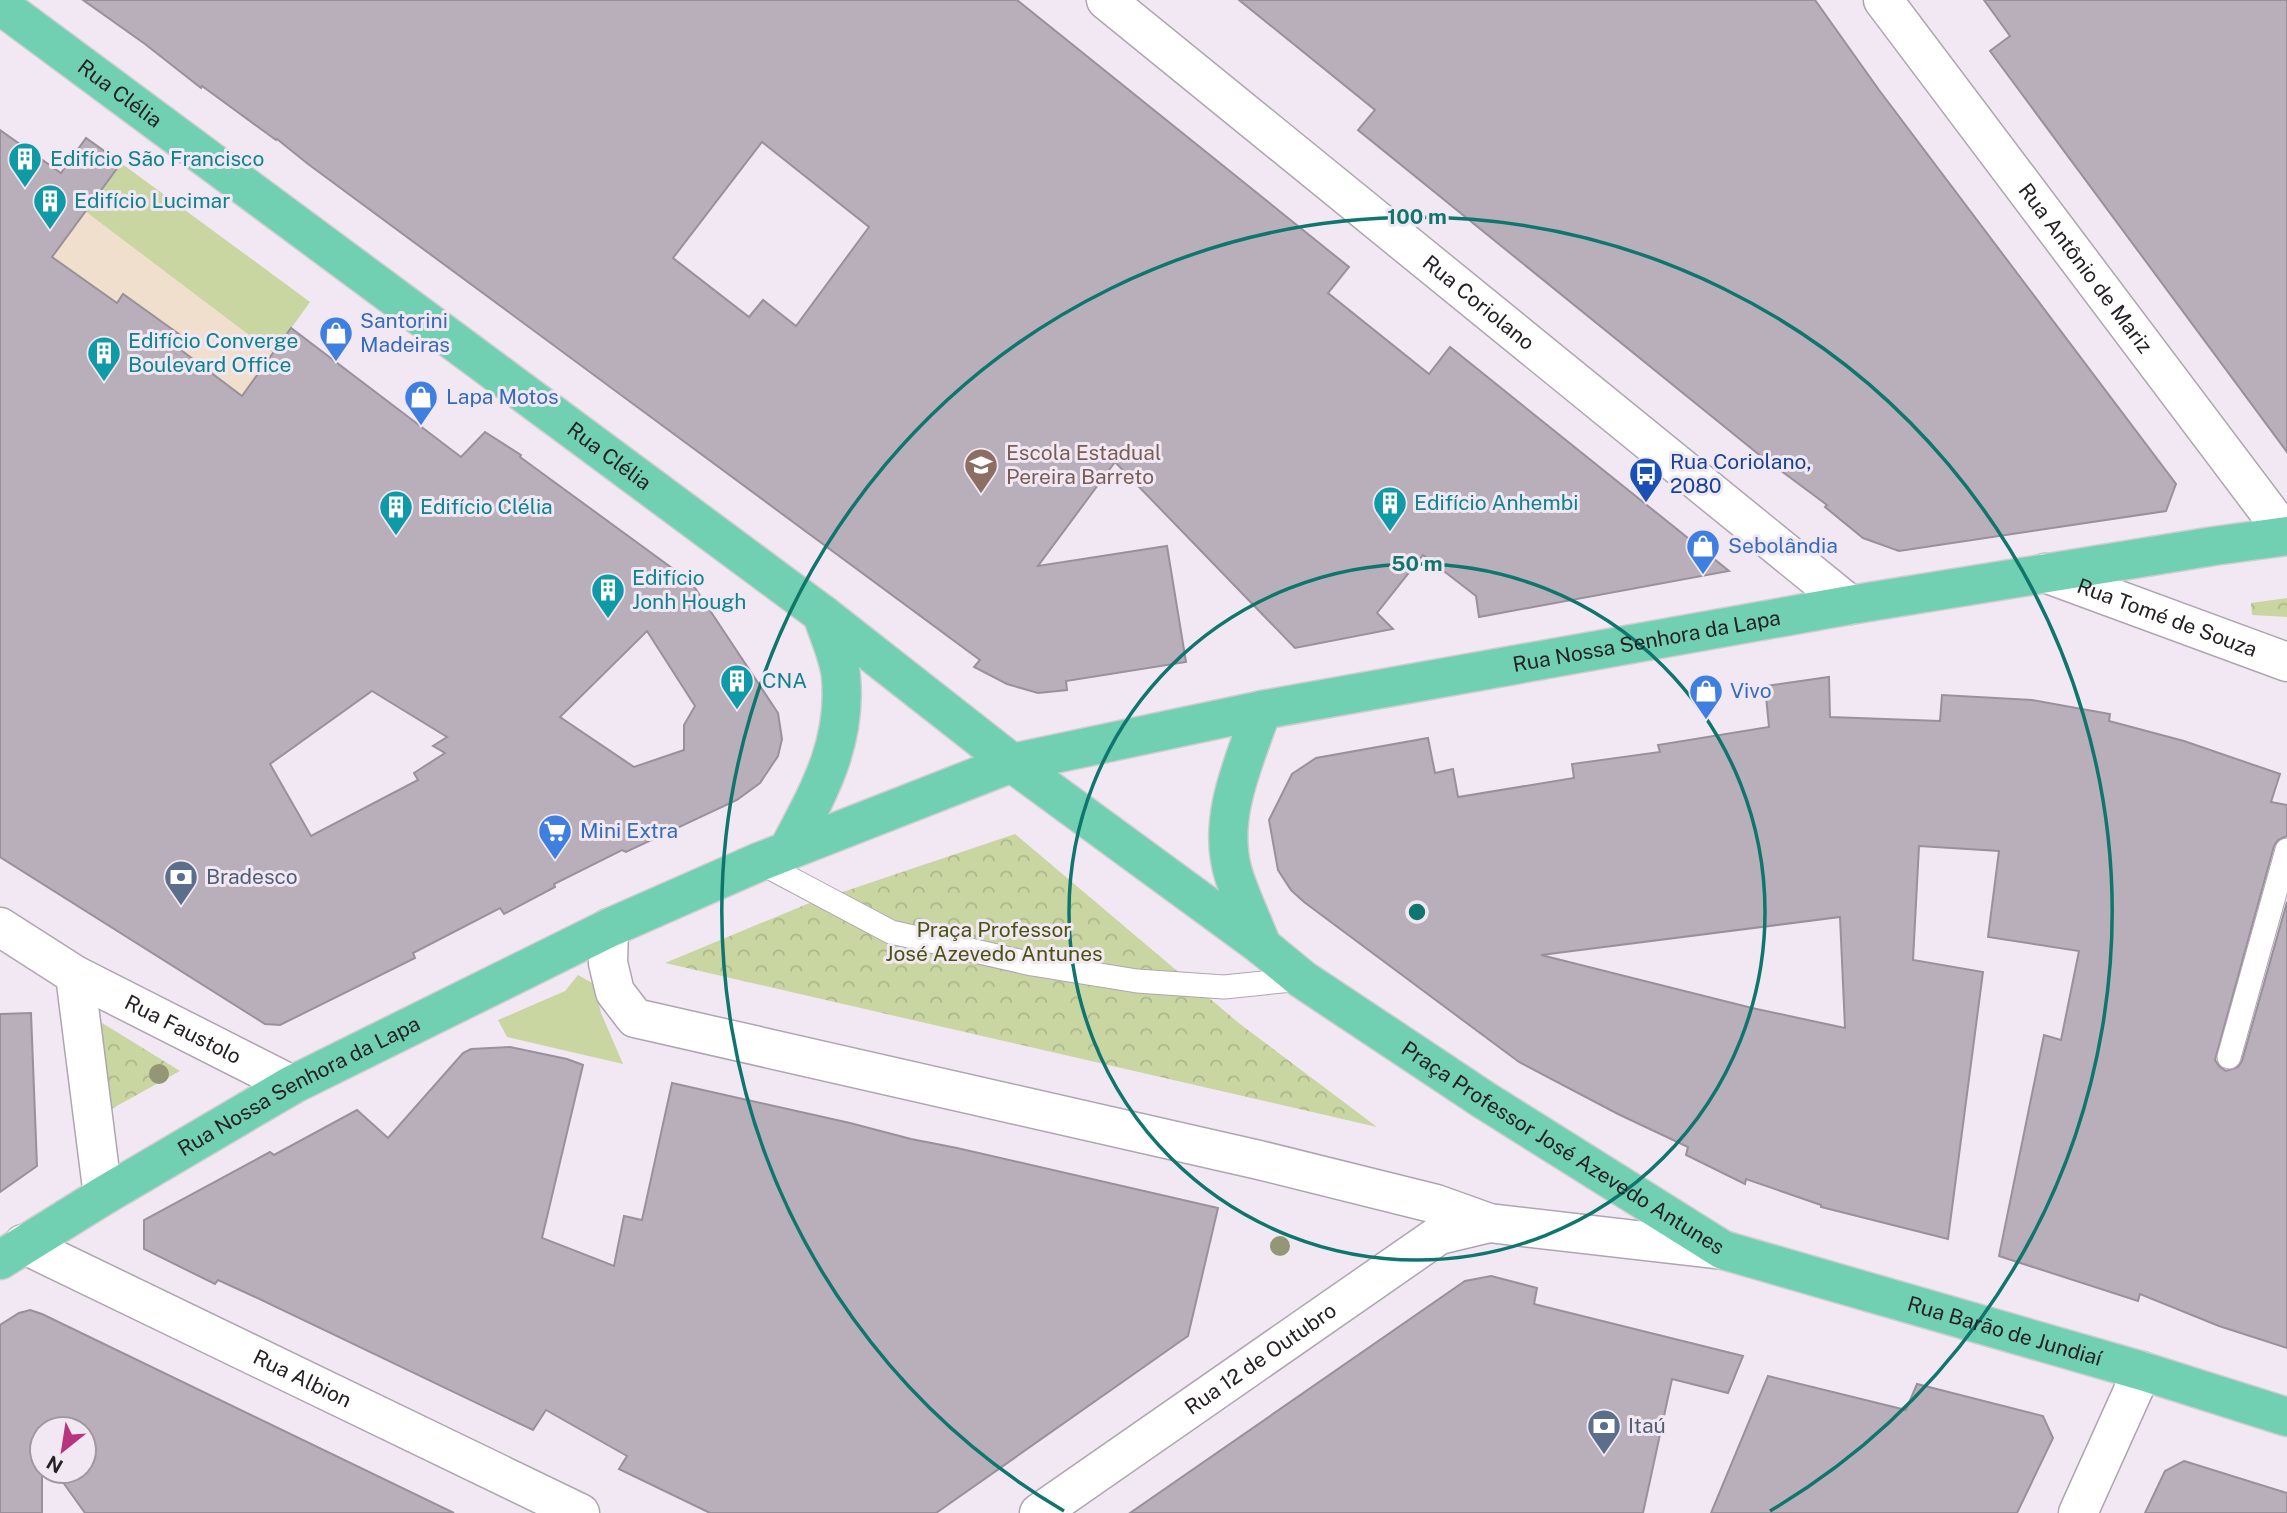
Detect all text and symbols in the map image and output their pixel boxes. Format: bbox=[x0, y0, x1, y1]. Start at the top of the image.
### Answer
street label: Rua Clélia bbox=[73, 54, 167, 133]
building icon: Edifício São Francisco bbox=[6, 140, 44, 189]
place label: Edifício São Francisco bbox=[50, 146, 264, 171]
street label: Rua Antônio de Mariz bbox=[2014, 178, 2158, 358]
building icon: Edifício Lucimar bbox=[31, 182, 69, 231]
place label: Edifício Lucimar bbox=[74, 188, 230, 213]
text: 100 m bbox=[1387, 204, 1447, 229]
street label: Rua Coriolano bbox=[1418, 250, 1540, 355]
place label: Santorini Madeiras bbox=[360, 308, 450, 357]
shop icon: Santorini Madeiras bbox=[317, 314, 355, 363]
place label: Edifício Converge Boulevard Office bbox=[128, 328, 298, 377]
building icon: Edifício Converge Boulevard Office bbox=[85, 334, 123, 383]
shop icon: Lapa Motos bbox=[402, 378, 440, 427]
place label: Lapa Motos bbox=[446, 384, 559, 409]
street label: Rua Clélia bbox=[562, 417, 656, 495]
place label: Escola Estadual Pereira Barreto bbox=[1006, 440, 1161, 489]
school or university icon: Escola Estadual Pereira Barreto bbox=[962, 446, 1000, 495]
place label: Rua Coriolano, 2080 bbox=[1670, 449, 1811, 498]
bus stop icon: Rua Coriolano, 2080 bbox=[1627, 455, 1665, 504]
building icon: Edifício Anhembi bbox=[1371, 484, 1409, 533]
building icon: Edifício Clélia bbox=[377, 488, 415, 537]
place label: Edifício Anhembi bbox=[1414, 490, 1578, 515]
place label: Edifício Clélia bbox=[420, 494, 553, 519]
shop icon: Sebolândia bbox=[1684, 527, 1722, 576]
place label: Sebolândia bbox=[1728, 533, 1838, 558]
text: 50 m bbox=[1391, 551, 1443, 576]
place label: Edifício Jonh Hough bbox=[632, 565, 746, 614]
building icon: Edifício Jonh Hough bbox=[589, 571, 627, 620]
street label: Rua Tomé de Souza bbox=[2074, 573, 2261, 662]
street label: Rua Nossa Senhora da Lapa bbox=[1511, 605, 1782, 677]
building icon: CNA bbox=[718, 662, 756, 711]
place label: CNA bbox=[762, 668, 807, 693]
shop icon: Vivo bbox=[1687, 672, 1725, 721]
place label: Vivo bbox=[1730, 678, 1772, 703]
supermarket icon: Mini Extra bbox=[536, 812, 574, 861]
place label: Mini Extra bbox=[580, 818, 678, 843]
bank icon: Bradesco bbox=[162, 858, 200, 907]
place label: Bradesco bbox=[206, 864, 298, 889]
centre of rings bbox=[1405, 900, 1429, 924]
park label: Praça Professor José Azevedo Antunes bbox=[885, 917, 1103, 966]
street label: Rua Faustolo bbox=[121, 989, 245, 1069]
street label: Rua Nossa Senhora da Lapa bbox=[173, 1011, 424, 1161]
street label: Praça Professor José Azevedo Antunes bbox=[1397, 1036, 1729, 1260]
street label: Rua Barão de Jundiaí bbox=[1905, 1291, 2106, 1371]
street label: Rua 12 de Outubro bbox=[1180, 1297, 1341, 1420]
street label: Rua Albion bbox=[249, 1344, 355, 1413]
bank icon: Itaú bbox=[1585, 1407, 1623, 1456]
place label: Itaú bbox=[1628, 1413, 1666, 1438]
north arrow bbox=[28, 1415, 98, 1485]
text: N bbox=[43, 1451, 66, 1478]

